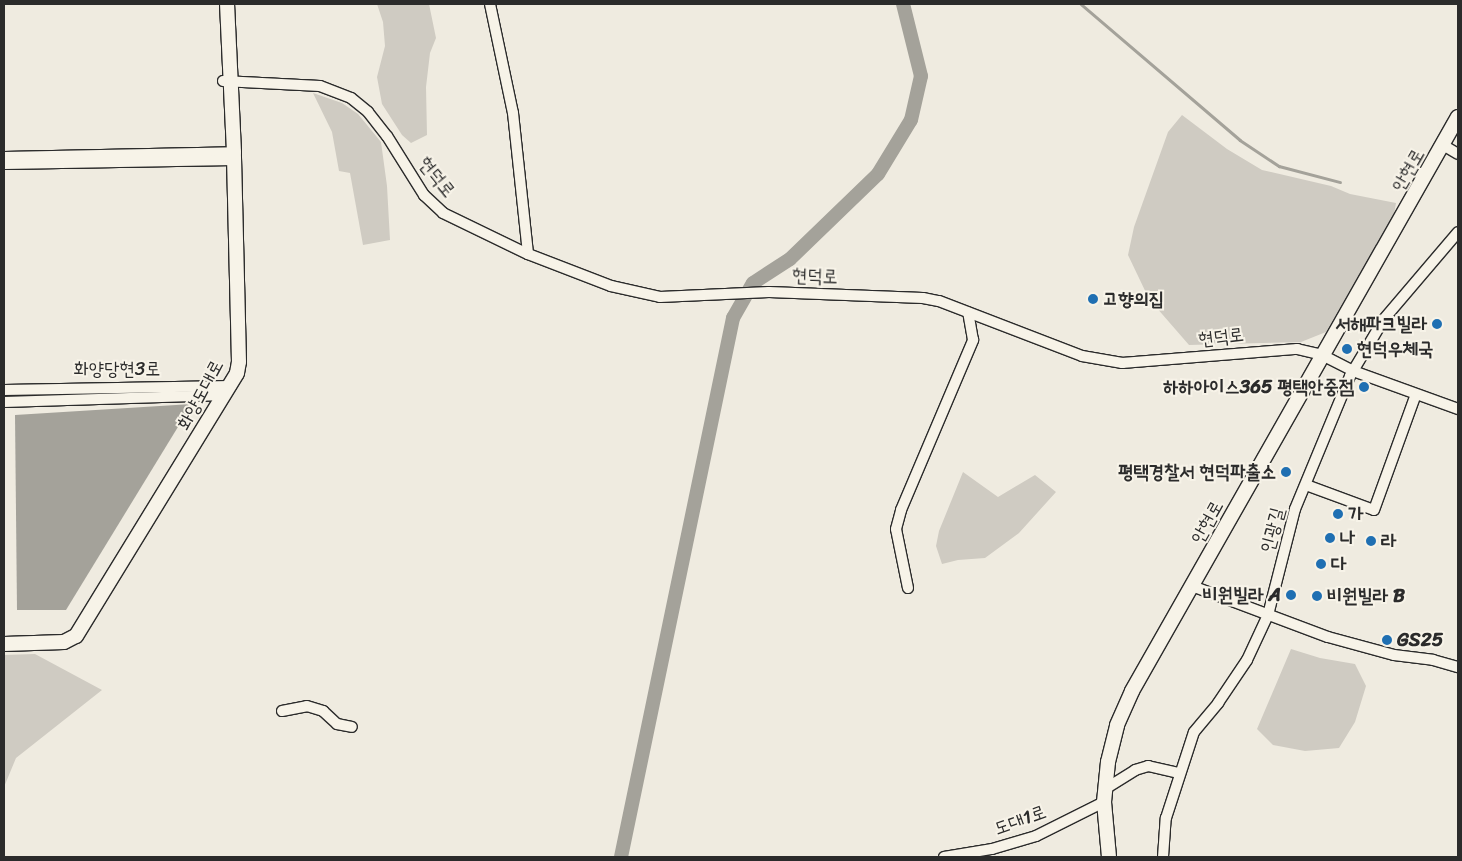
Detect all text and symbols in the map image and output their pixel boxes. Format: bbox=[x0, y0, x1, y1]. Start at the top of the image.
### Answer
street label: 안현로 bbox=[1387, 144, 1429, 196]
street label: 현덕로 bbox=[414, 152, 460, 202]
street label: 현덕로 bbox=[792, 264, 838, 288]
place label: 고향의집 bbox=[1103, 288, 1164, 310]
marker: 고향의집 bbox=[1087, 293, 1099, 305]
place label: 서해파크빌라 bbox=[1335, 313, 1427, 335]
marker: 서해파크빌라 bbox=[1431, 318, 1443, 330]
street label: 현덕로 bbox=[1197, 323, 1245, 351]
place label: 현덕우체국 bbox=[1357, 338, 1433, 360]
marker: 현덕우체국 bbox=[1341, 343, 1353, 355]
street label: 화양도대로 bbox=[172, 356, 228, 434]
street label: 화양당현3로 bbox=[74, 358, 160, 380]
place label: 하하아이스365 평택안중점 bbox=[1163, 376, 1354, 398]
marker: 하하아이스365 평택안중점 bbox=[1358, 381, 1370, 393]
place label: 평택경찰서 현덕파출소 bbox=[1118, 461, 1276, 483]
marker: 평택경찰서 현덕파출소 bbox=[1280, 466, 1292, 478]
street label: 안현로 bbox=[1186, 496, 1228, 548]
place label: 가 bbox=[1348, 503, 1363, 525]
street label: 인광길 bbox=[1255, 505, 1289, 555]
marker: 가 bbox=[1332, 508, 1344, 520]
place label: 나 bbox=[1340, 527, 1355, 549]
place label: 라 bbox=[1381, 530, 1396, 552]
marker: 나 bbox=[1324, 532, 1336, 544]
marker: 라 bbox=[1365, 535, 1377, 547]
place label: 다 bbox=[1331, 553, 1346, 575]
marker: 다 bbox=[1315, 558, 1327, 570]
place label: 비원빌라 A bbox=[1202, 584, 1281, 606]
place label: 비원빌라 B bbox=[1327, 585, 1405, 607]
marker: 비원빌라 A bbox=[1285, 589, 1297, 601]
marker: 비원빌라 B bbox=[1311, 590, 1323, 602]
place label: GS25 bbox=[1397, 629, 1443, 651]
marker: GS25 bbox=[1381, 634, 1393, 646]
street label: 도대1로 bbox=[991, 800, 1049, 840]

